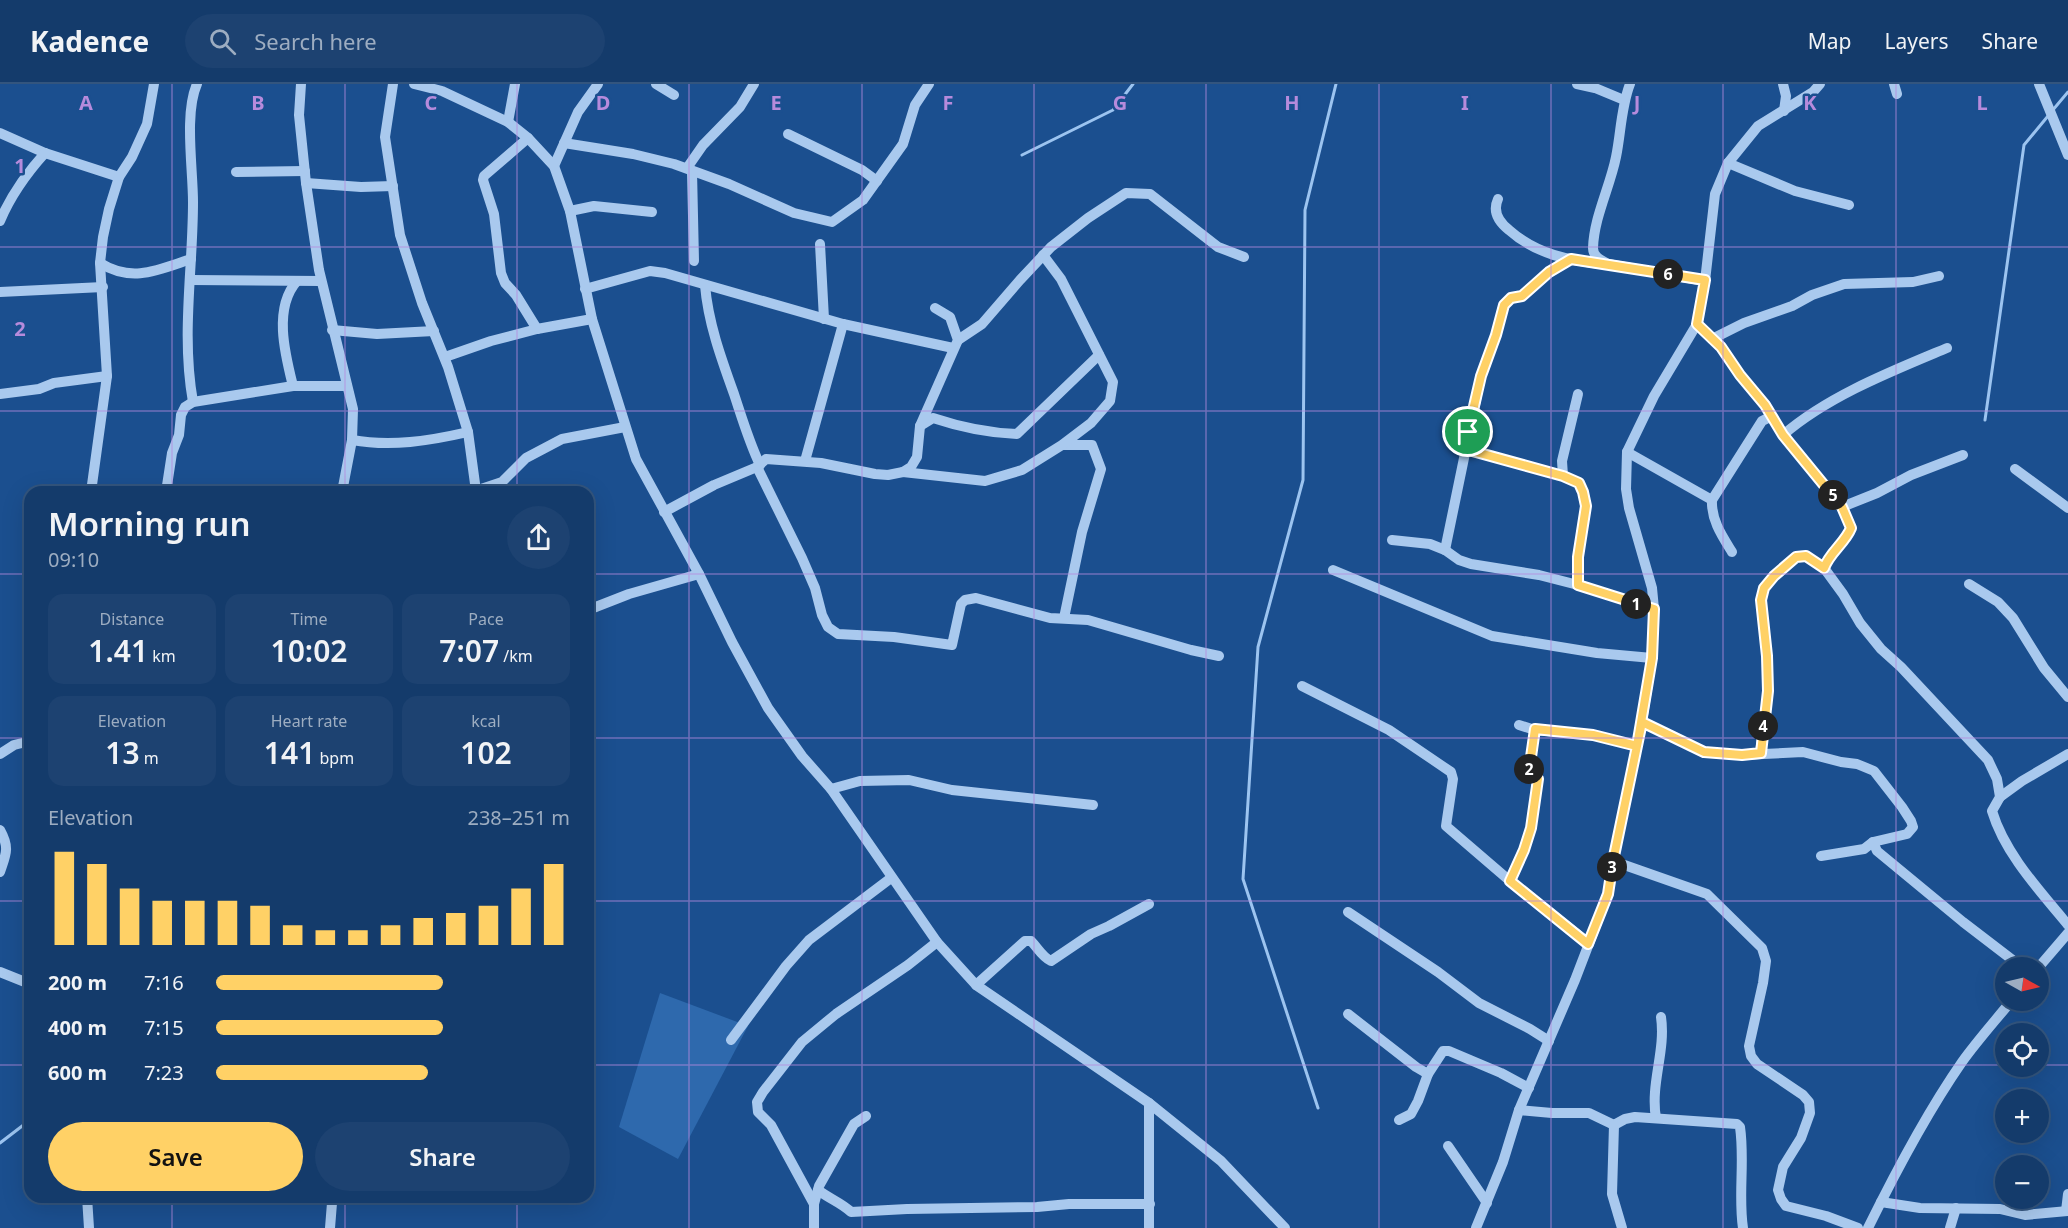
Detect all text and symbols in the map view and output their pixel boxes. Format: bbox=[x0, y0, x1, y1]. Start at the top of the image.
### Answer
search box bbox=[185, 14, 605, 68]
text: Kadence bbox=[30, 22, 149, 60]
icon: search bbox=[206, 25, 239, 58]
text: Search here bbox=[254, 26, 377, 56]
text: Map bbox=[1808, 27, 1852, 55]
text: Layers bbox=[1885, 27, 1949, 55]
text: Share bbox=[1982, 27, 2038, 55]
text: A bbox=[79, 89, 93, 116]
text: B bbox=[251, 89, 265, 116]
text: C bbox=[425, 89, 438, 116]
text: D bbox=[596, 89, 610, 116]
text: E bbox=[770, 89, 782, 116]
text: F bbox=[943, 89, 953, 116]
text: G bbox=[1113, 89, 1127, 116]
text: H bbox=[1284, 89, 1300, 116]
text: I bbox=[1461, 89, 1469, 116]
text: J bbox=[1632, 89, 1640, 116]
text: K bbox=[1803, 89, 1817, 116]
text: L bbox=[1976, 89, 1988, 116]
text: 1 bbox=[14, 152, 26, 179]
pin: 6 bbox=[1653, 259, 1683, 289]
text: 6 bbox=[1663, 263, 1673, 285]
text: 2 bbox=[14, 315, 26, 342]
pin bbox=[1442, 406, 1493, 457]
icon: arrive bbox=[1451, 415, 1484, 448]
pin: 5 bbox=[1818, 480, 1848, 510]
text: 5 bbox=[1828, 484, 1838, 506]
text: Morning run bbox=[48, 501, 250, 546]
button: share bbox=[507, 506, 570, 569]
text: 09:10 bbox=[48, 546, 99, 573]
pin: 1 bbox=[1621, 589, 1651, 619]
text: 1 bbox=[1631, 593, 1641, 615]
text: Distance bbox=[100, 608, 164, 630]
text: Time bbox=[290, 608, 328, 630]
text: Pace bbox=[468, 608, 504, 630]
text: 1.41 bbox=[88, 630, 148, 671]
text: 10:02 bbox=[271, 630, 347, 671]
text: 7:07 bbox=[439, 630, 499, 671]
text: km bbox=[148, 645, 176, 667]
text: /km bbox=[499, 645, 533, 667]
text: Elevation bbox=[98, 710, 166, 732]
text: Heart rate bbox=[271, 710, 347, 732]
text: kcal bbox=[471, 710, 501, 732]
pin: 4 bbox=[1748, 711, 1778, 741]
text: 4 bbox=[1758, 715, 1768, 737]
text: 13 bbox=[105, 732, 140, 773]
text: 141 bbox=[264, 732, 315, 773]
text: 102 bbox=[460, 732, 512, 773]
text: m bbox=[140, 747, 159, 769]
text: bpm bbox=[315, 747, 354, 769]
pin: 2 bbox=[1514, 754, 1544, 784]
text: 2 bbox=[1524, 758, 1534, 780]
text: Elevation bbox=[48, 804, 133, 831]
text: 238–251 m bbox=[467, 804, 570, 831]
pin: 3 bbox=[1597, 852, 1627, 882]
text: 3 bbox=[1607, 856, 1617, 878]
north arrow bbox=[1995, 957, 2049, 1011]
map controls bbox=[1995, 957, 2049, 1209]
text: 200 m bbox=[48, 969, 107, 996]
text: 7:16 bbox=[144, 969, 184, 996]
text: 400 m bbox=[48, 1014, 107, 1041]
text: 7:15 bbox=[144, 1014, 184, 1041]
button: locate bbox=[1995, 1023, 2049, 1077]
text: 600 m bbox=[48, 1059, 107, 1086]
text: 7:23 bbox=[144, 1059, 184, 1086]
button: + bbox=[1995, 1089, 2049, 1143]
button: Save bbox=[48, 1122, 303, 1191]
button: Share bbox=[315, 1122, 570, 1191]
button: − bbox=[1995, 1155, 2049, 1209]

